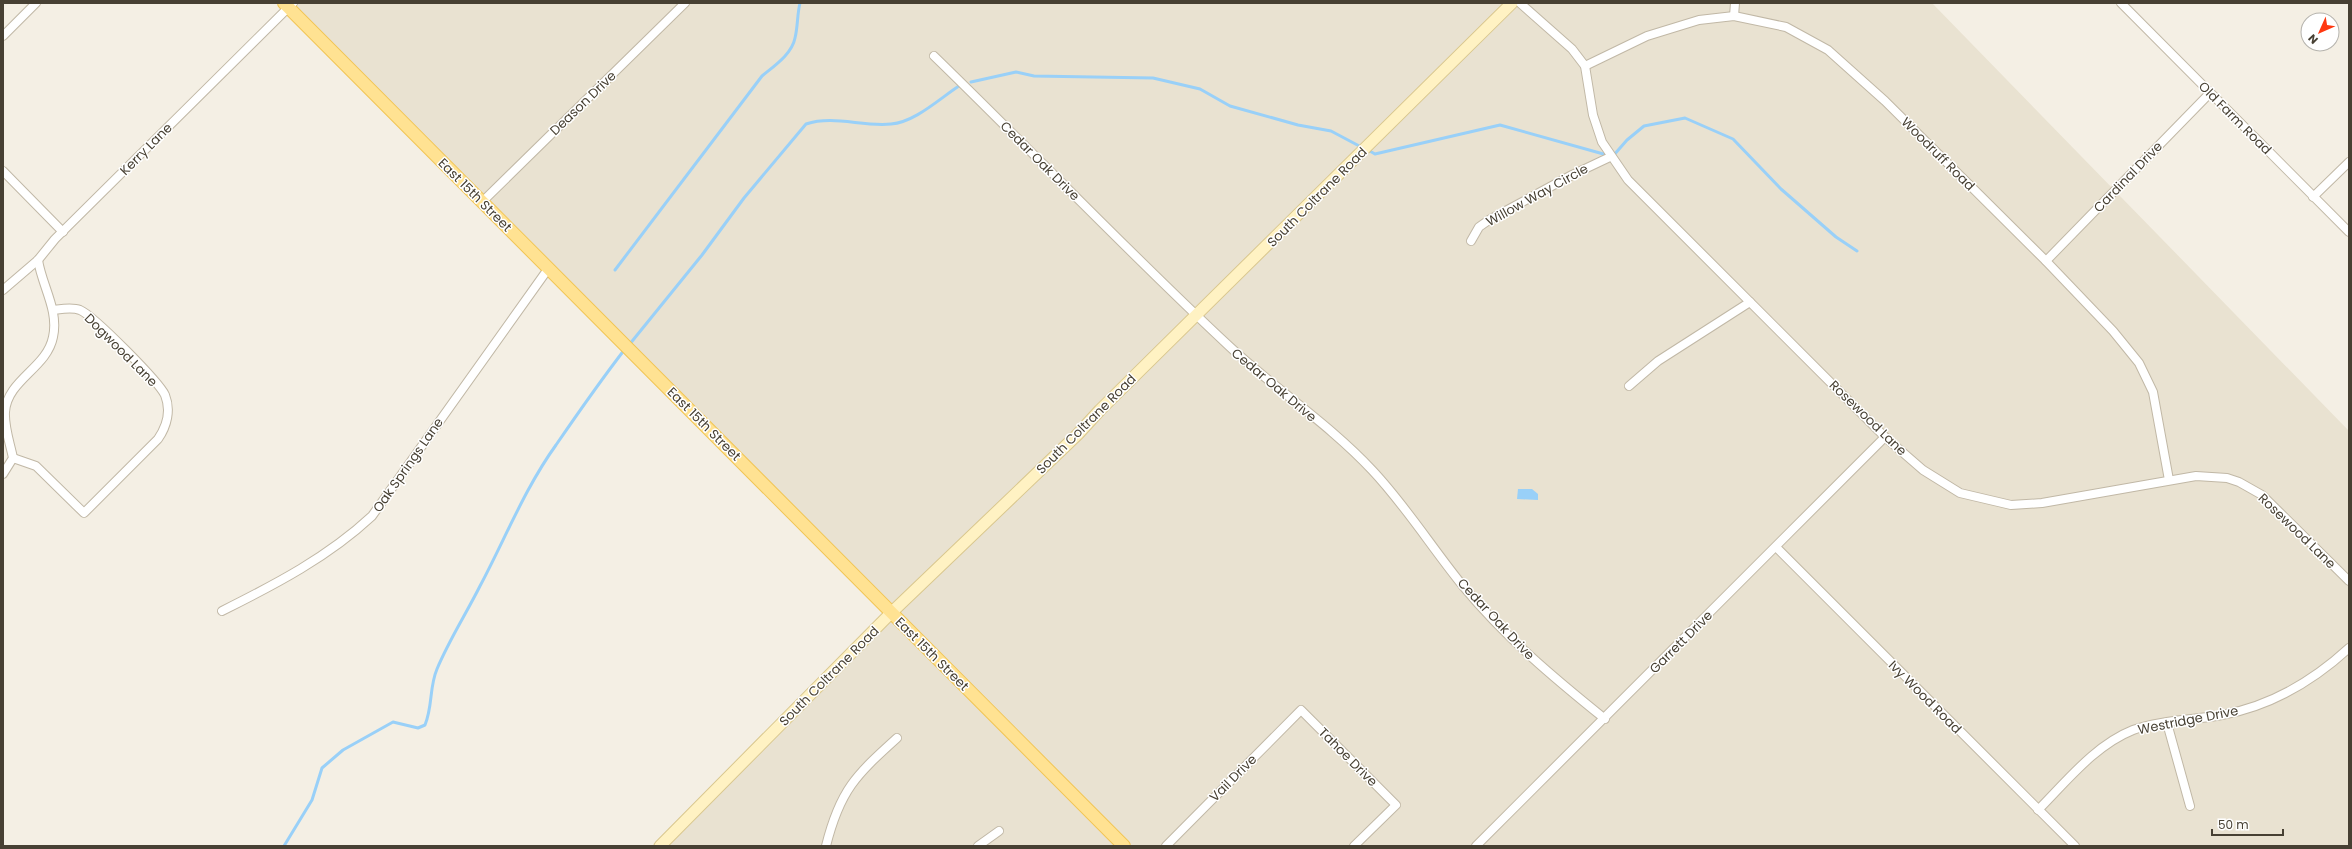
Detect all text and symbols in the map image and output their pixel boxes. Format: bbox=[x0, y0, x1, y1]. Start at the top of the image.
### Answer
north arrow bbox=[2300, 12, 2340, 52]
text: N bbox=[2304, 30, 2322, 48]
street label: Deason Drive bbox=[546, 66, 620, 140]
street label: Old Farm Road bbox=[2194, 77, 2276, 159]
street label: Woodruff Road bbox=[1897, 113, 1979, 195]
street label: Cedar Oak Drive bbox=[996, 117, 1084, 205]
street label: Kerry Lane bbox=[116, 119, 176, 179]
street label: Cardinal Drive bbox=[2089, 137, 2167, 217]
street label: South Coltrane Road bbox=[1263, 143, 1371, 251]
street label: East 15th Street bbox=[434, 154, 516, 236]
street label: Willow Way Circle bbox=[1482, 159, 1592, 231]
street label: Dogwood Lane bbox=[80, 309, 162, 391]
street label: Cedar Oak Drive bbox=[1227, 344, 1321, 426]
street label: South Coltrane Road bbox=[1032, 370, 1140, 478]
street label: Rosewood Lane bbox=[1825, 376, 1911, 460]
street label: East 15th Street bbox=[663, 383, 745, 465]
street label: Oak Springs Lane bbox=[368, 414, 448, 516]
street label: Rosewood Lane bbox=[2254, 489, 2340, 573]
street label: Cedar Oak Drive bbox=[1453, 574, 1539, 664]
street label: Garrett Drive bbox=[1645, 606, 1717, 678]
street label: East 15th Street bbox=[891, 613, 973, 695]
street label: South Coltrane Road bbox=[775, 622, 883, 730]
street label: Ivy Wood Road bbox=[1884, 656, 1966, 738]
street label: Westridge Drive bbox=[2136, 701, 2240, 739]
street label: Tahoe Drive bbox=[1314, 723, 1382, 791]
street label: Vail Drive bbox=[1205, 750, 1261, 806]
scale bar bbox=[2212, 811, 2283, 837]
text: 50 m bbox=[2218, 816, 2249, 833]

